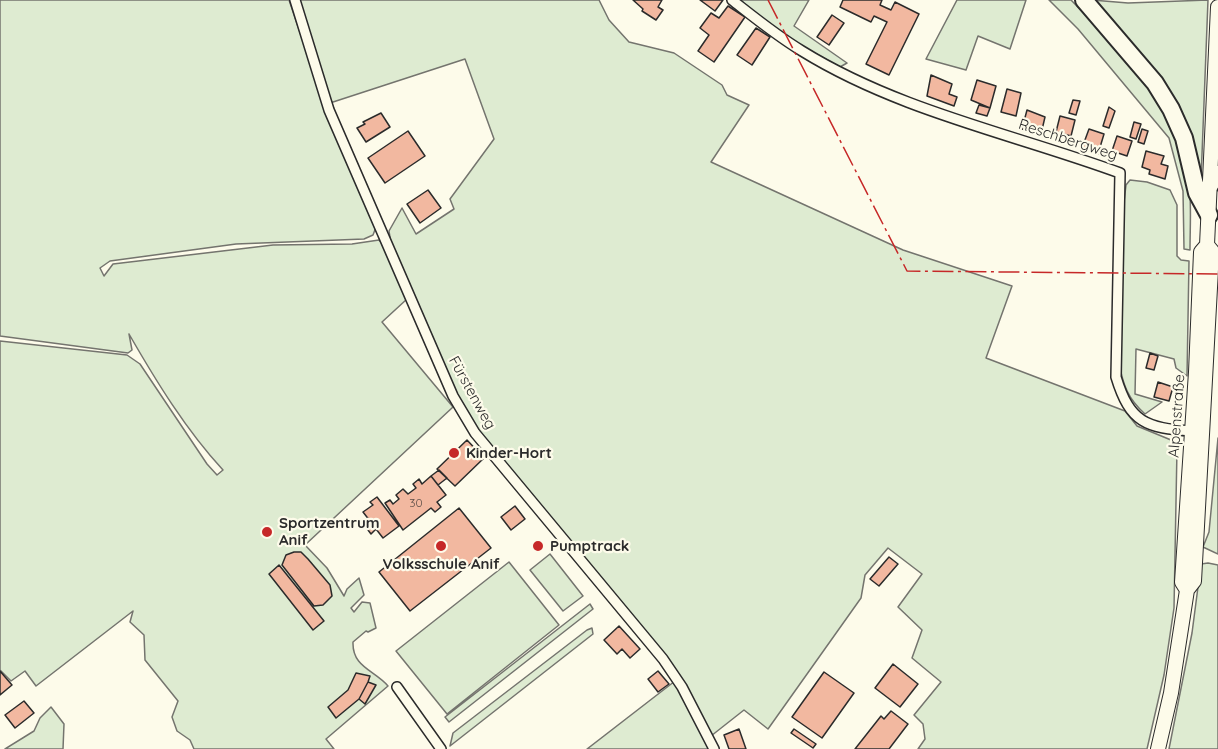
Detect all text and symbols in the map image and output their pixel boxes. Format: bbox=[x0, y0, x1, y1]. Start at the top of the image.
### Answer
street label: Reschbergweg bbox=[1016, 115, 1120, 165]
street label: Fürstenweg bbox=[445, 353, 499, 433]
street label: Alpenstraße bbox=[1165, 374, 1189, 458]
place label: Kinder-Hort bbox=[466, 444, 552, 462]
marker: Kinder-Hort bbox=[447, 446, 461, 460]
house number: 30 bbox=[409, 496, 423, 510]
place label: Sportzentrum Anif bbox=[279, 514, 380, 549]
marker: Sportzentrum Anif bbox=[260, 525, 274, 539]
place label: Pumptrack bbox=[550, 537, 629, 555]
marker: Volksschule Anif bbox=[434, 539, 448, 553]
marker: Pumptrack bbox=[531, 539, 545, 553]
place label: Volksschule Anif bbox=[382, 555, 500, 573]

